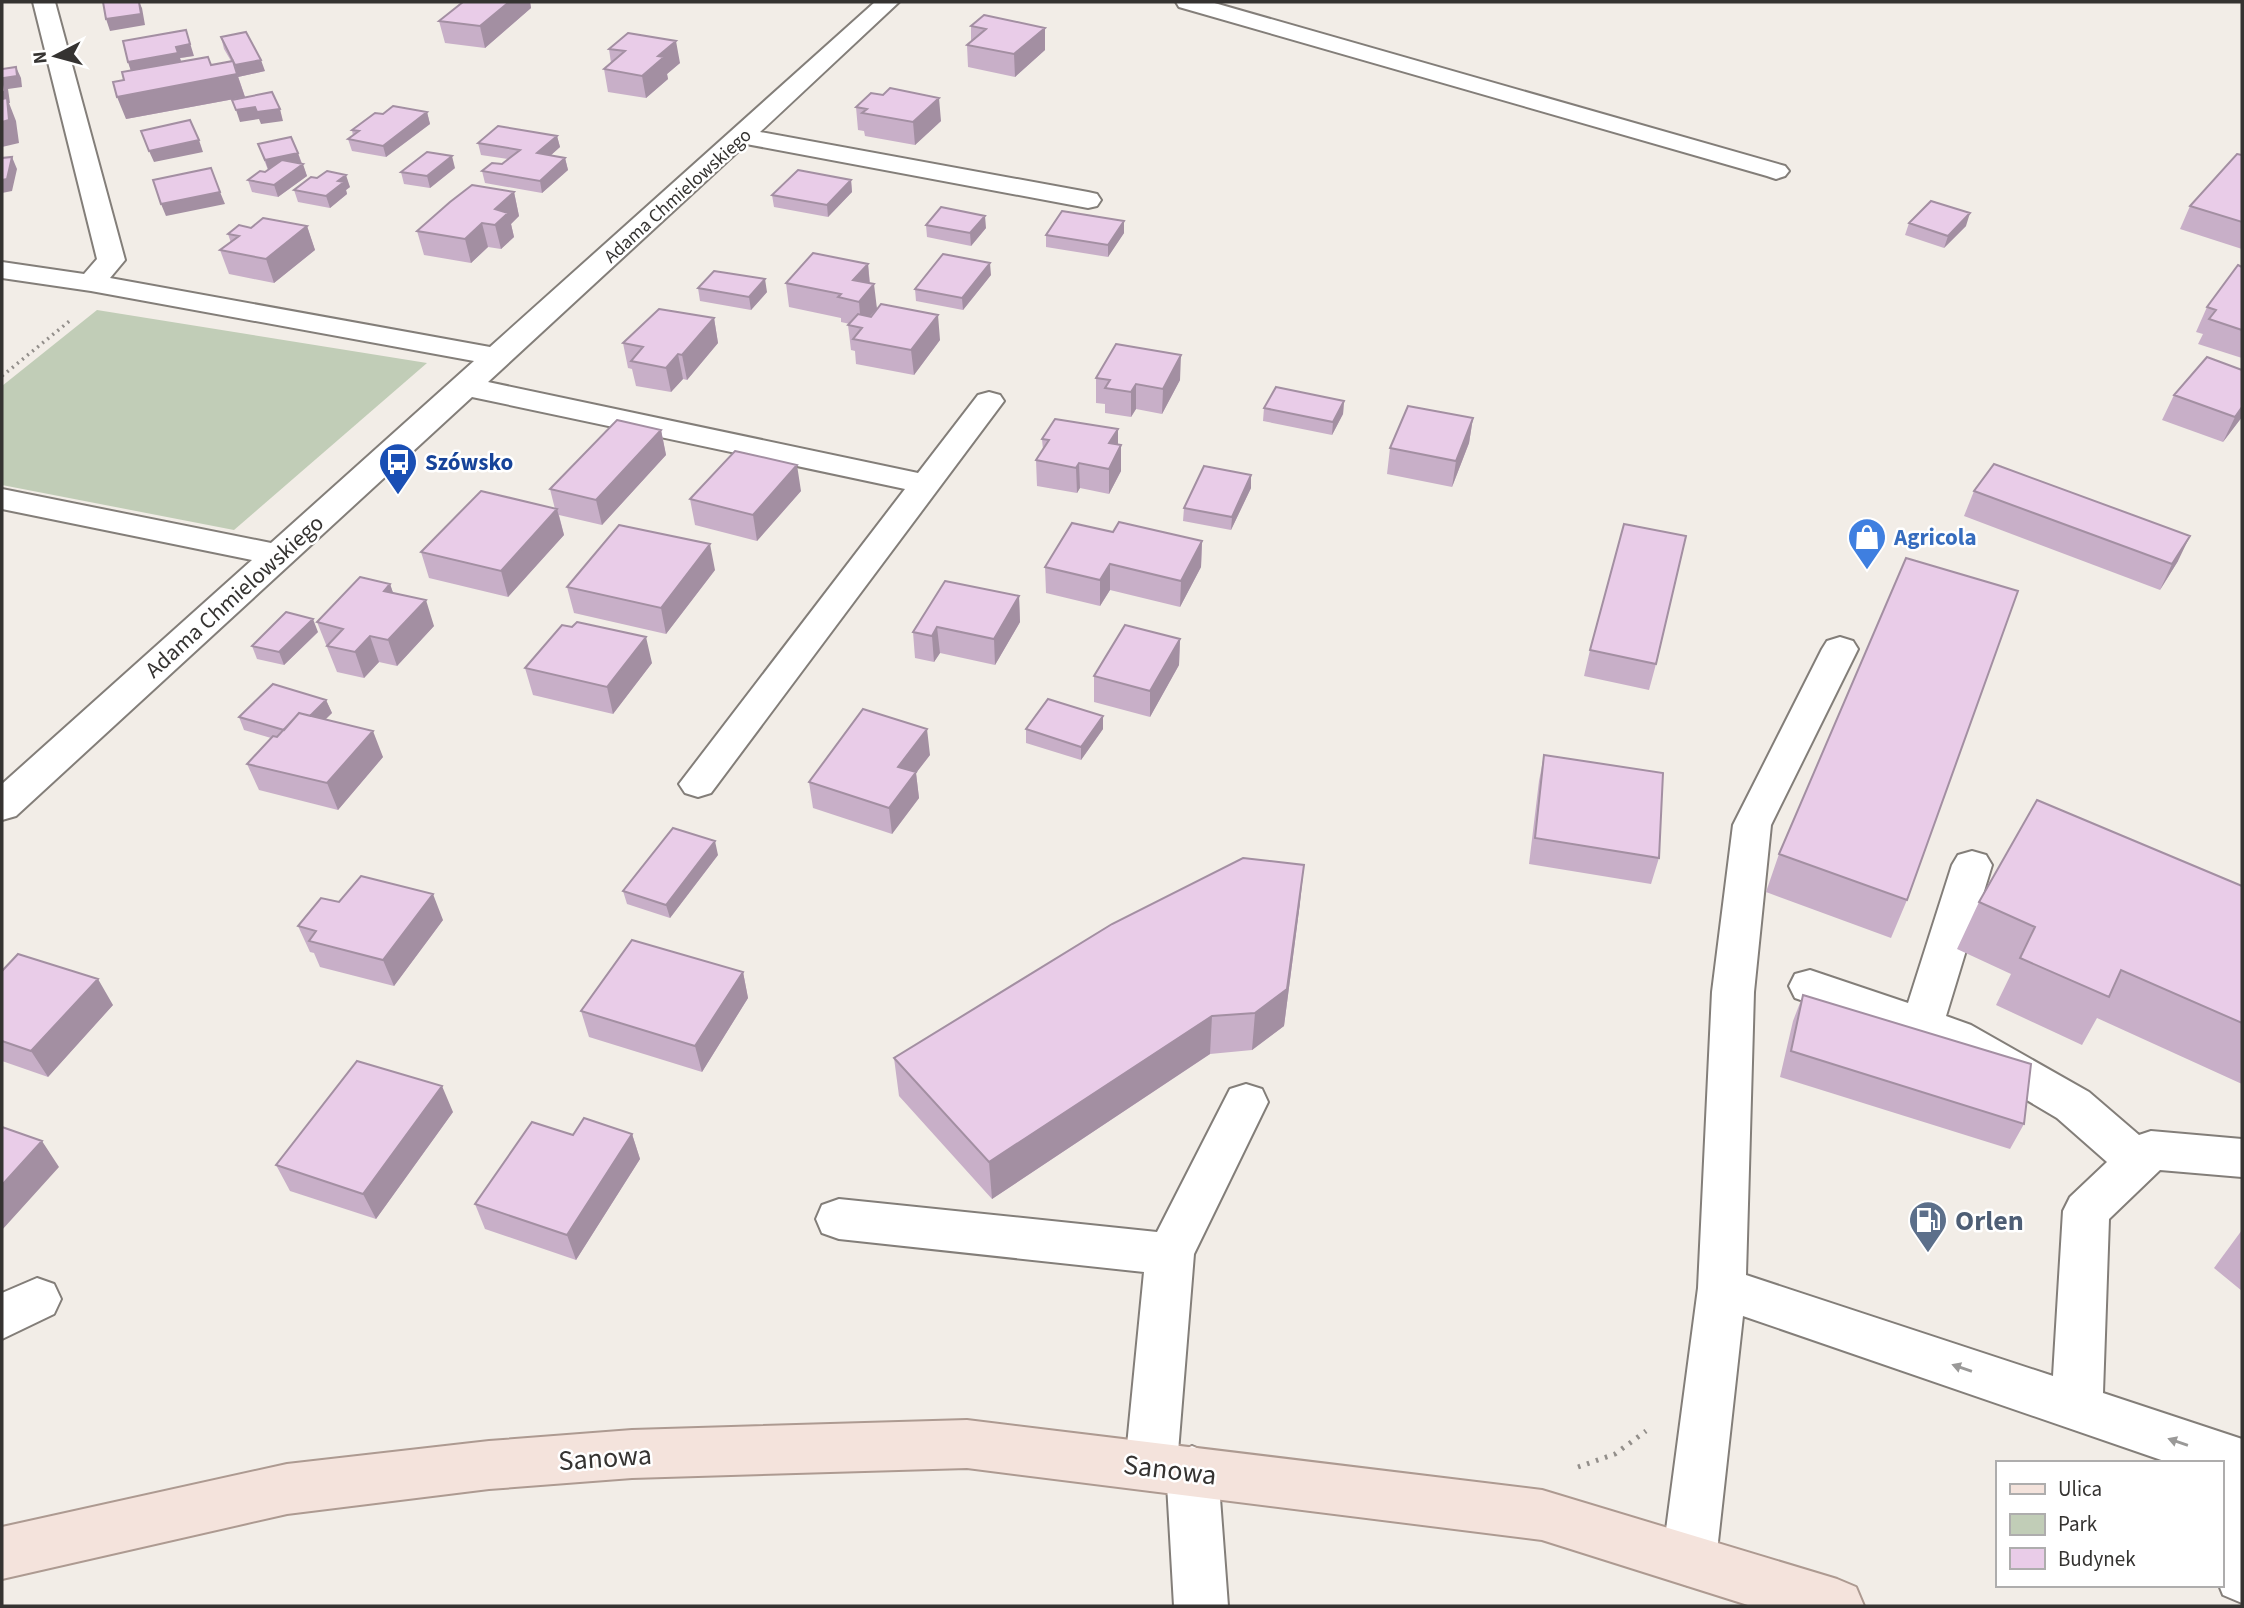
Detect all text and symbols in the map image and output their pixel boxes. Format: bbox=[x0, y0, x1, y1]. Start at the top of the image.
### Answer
north arrow bbox=[21, 21, 91, 91]
text: N bbox=[26, 50, 55, 65]
street label: Adama Chmielowskiego bbox=[598, 122, 758, 270]
bus stop icon: Szówsko bbox=[377, 441, 419, 496]
place label: Szówsko bbox=[425, 446, 513, 479]
street label: Adama Chmielowskiego bbox=[138, 507, 331, 686]
shop icon: Agricola bbox=[1846, 516, 1888, 571]
place label: Agricola bbox=[1893, 521, 1977, 554]
fuel station icon: Orlen bbox=[1907, 1199, 1949, 1254]
place label: Orlen bbox=[1955, 1201, 2024, 1241]
one-way arrow bbox=[1952, 1362, 1973, 1373]
street label: Sanowa bbox=[557, 1435, 653, 1481]
one-way arrow bbox=[2167, 1436, 2188, 1446]
street label: Sanowa bbox=[1121, 1444, 1219, 1496]
legend bbox=[1996, 1461, 2223, 1587]
text: Ulica bbox=[2058, 1474, 2102, 1504]
text: Park bbox=[2058, 1509, 2098, 1539]
text: Budynek bbox=[2058, 1544, 2136, 1574]

